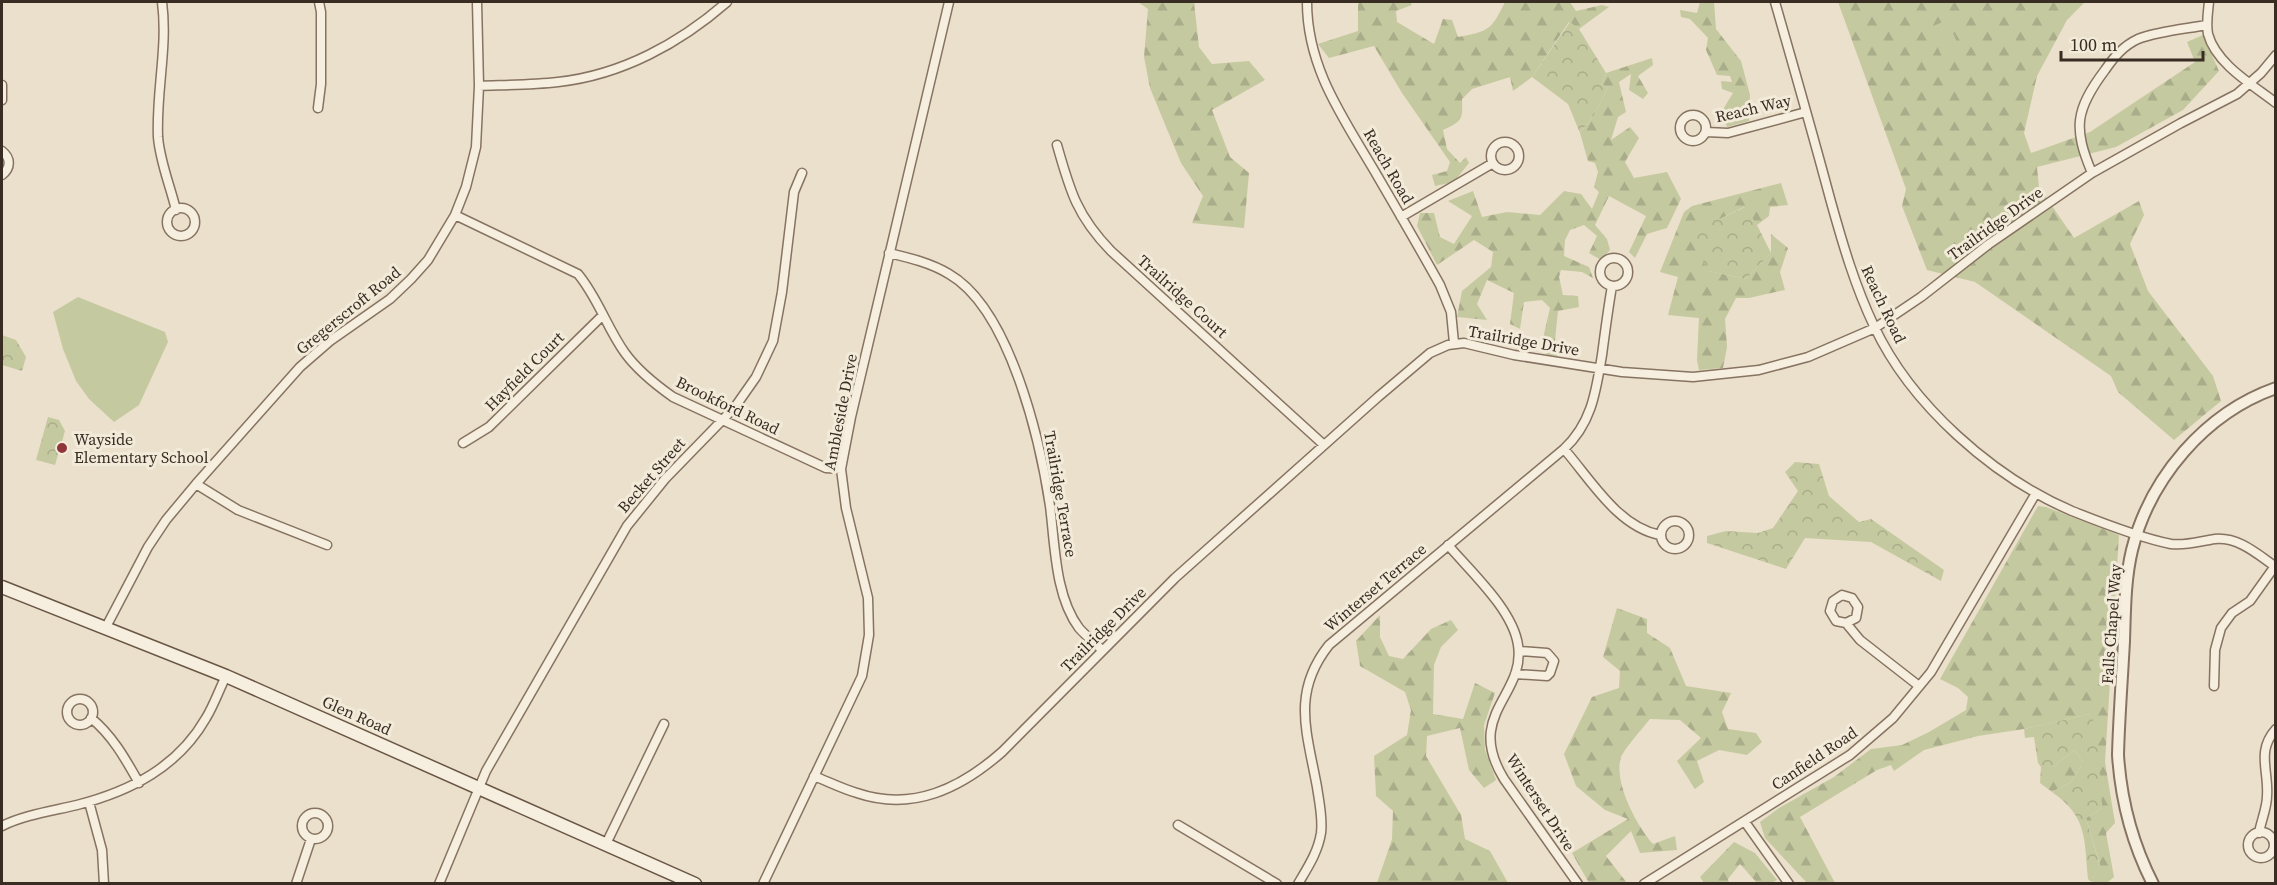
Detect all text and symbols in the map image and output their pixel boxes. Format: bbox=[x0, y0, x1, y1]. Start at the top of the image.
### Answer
scale bar bbox=[2061, 24, 2204, 62]
text: 100 m bbox=[2070, 32, 2117, 57]
street label: Reach Way bbox=[1713, 88, 1794, 127]
street label: Reach Road bbox=[1359, 124, 1419, 208]
street label: Trailridge Drive bbox=[1943, 181, 2047, 265]
street label: Trailridge Court bbox=[1133, 250, 1233, 343]
street label: Gregerscroft Road bbox=[291, 261, 405, 359]
street label: Reach Road bbox=[1856, 261, 1912, 347]
street label: Trailridge Drive bbox=[1467, 319, 1581, 361]
street label: Hayfield Court bbox=[479, 326, 569, 416]
street label: Ambleside Drive bbox=[818, 352, 862, 472]
street label: Brookford Road bbox=[673, 370, 783, 440]
place label: Wayside Elementary School bbox=[74, 428, 209, 468]
street label: Trailridge Terrace bbox=[1039, 429, 1083, 559]
street label: Becket Street bbox=[612, 432, 690, 517]
marker: Wayside Elementary School bbox=[55, 441, 69, 455]
street label: Winterset Terrace bbox=[1319, 538, 1431, 636]
street label: Falls Chapel Way bbox=[2096, 562, 2126, 685]
street label: Trailridge Drive bbox=[1055, 581, 1151, 677]
street label: Glen Road bbox=[319, 690, 395, 740]
street label: Canfield Road bbox=[1767, 721, 1861, 795]
street label: Winterset Drive bbox=[1501, 749, 1581, 855]

